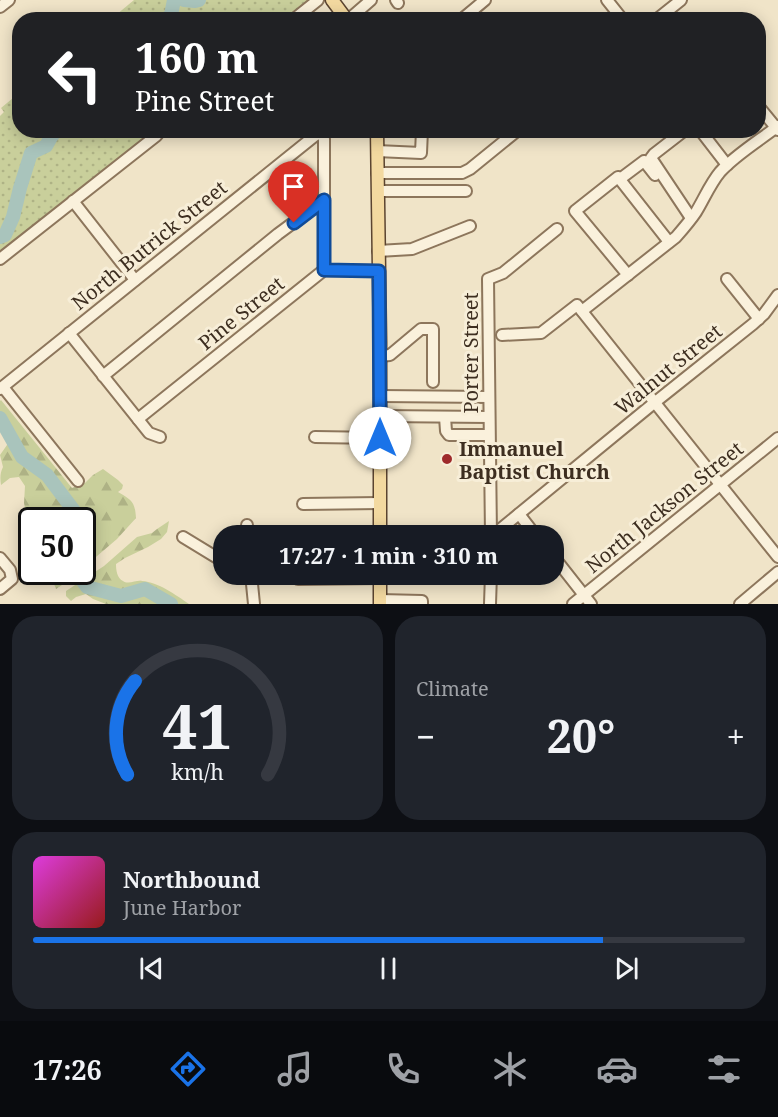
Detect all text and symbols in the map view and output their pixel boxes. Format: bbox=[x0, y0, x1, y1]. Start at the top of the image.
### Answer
text: 160 m bbox=[135, 28, 259, 85]
icon: left bbox=[36, 36, 114, 114]
text: Pine Street bbox=[135, 82, 274, 119]
pin bbox=[268, 161, 319, 223]
icon: arrive bbox=[277, 170, 310, 203]
street label: North Butrick Street bbox=[66, 174, 232, 316]
street label: Pine Street bbox=[192, 270, 290, 356]
street label: Porter Street bbox=[457, 292, 484, 414]
street label: Walnut Street bbox=[609, 317, 727, 421]
position arrow bbox=[348, 406, 412, 470]
place label: Immanuel Baptist Church bbox=[459, 435, 610, 485]
street label: North Jackson Street bbox=[580, 435, 748, 579]
marker: Immanuel Baptist Church bbox=[440, 452, 454, 466]
speed limit sign: 50 bbox=[18, 507, 96, 585]
text: 17:27 · 1 min · 310 m bbox=[279, 540, 498, 570]
text: Climate bbox=[416, 675, 489, 702]
text: 41 bbox=[162, 682, 233, 767]
text: 20° bbox=[546, 705, 615, 766]
text: − bbox=[416, 714, 435, 759]
text: + bbox=[727, 714, 745, 759]
text: km/h bbox=[171, 757, 224, 786]
text: Northbound bbox=[123, 864, 260, 894]
text: June Harbor bbox=[123, 894, 241, 921]
icon: previous bbox=[135, 952, 168, 985]
icon: pause bbox=[372, 952, 405, 985]
icon: next bbox=[610, 952, 643, 985]
icon: directions bbox=[167, 1048, 209, 1090]
icon: music bbox=[274, 1048, 316, 1090]
icon: phone bbox=[382, 1048, 424, 1090]
icon: climate bbox=[489, 1048, 531, 1090]
icon: car bbox=[596, 1048, 638, 1090]
icon: filters bbox=[703, 1048, 745, 1090]
text: 17:26 bbox=[33, 1051, 102, 1088]

